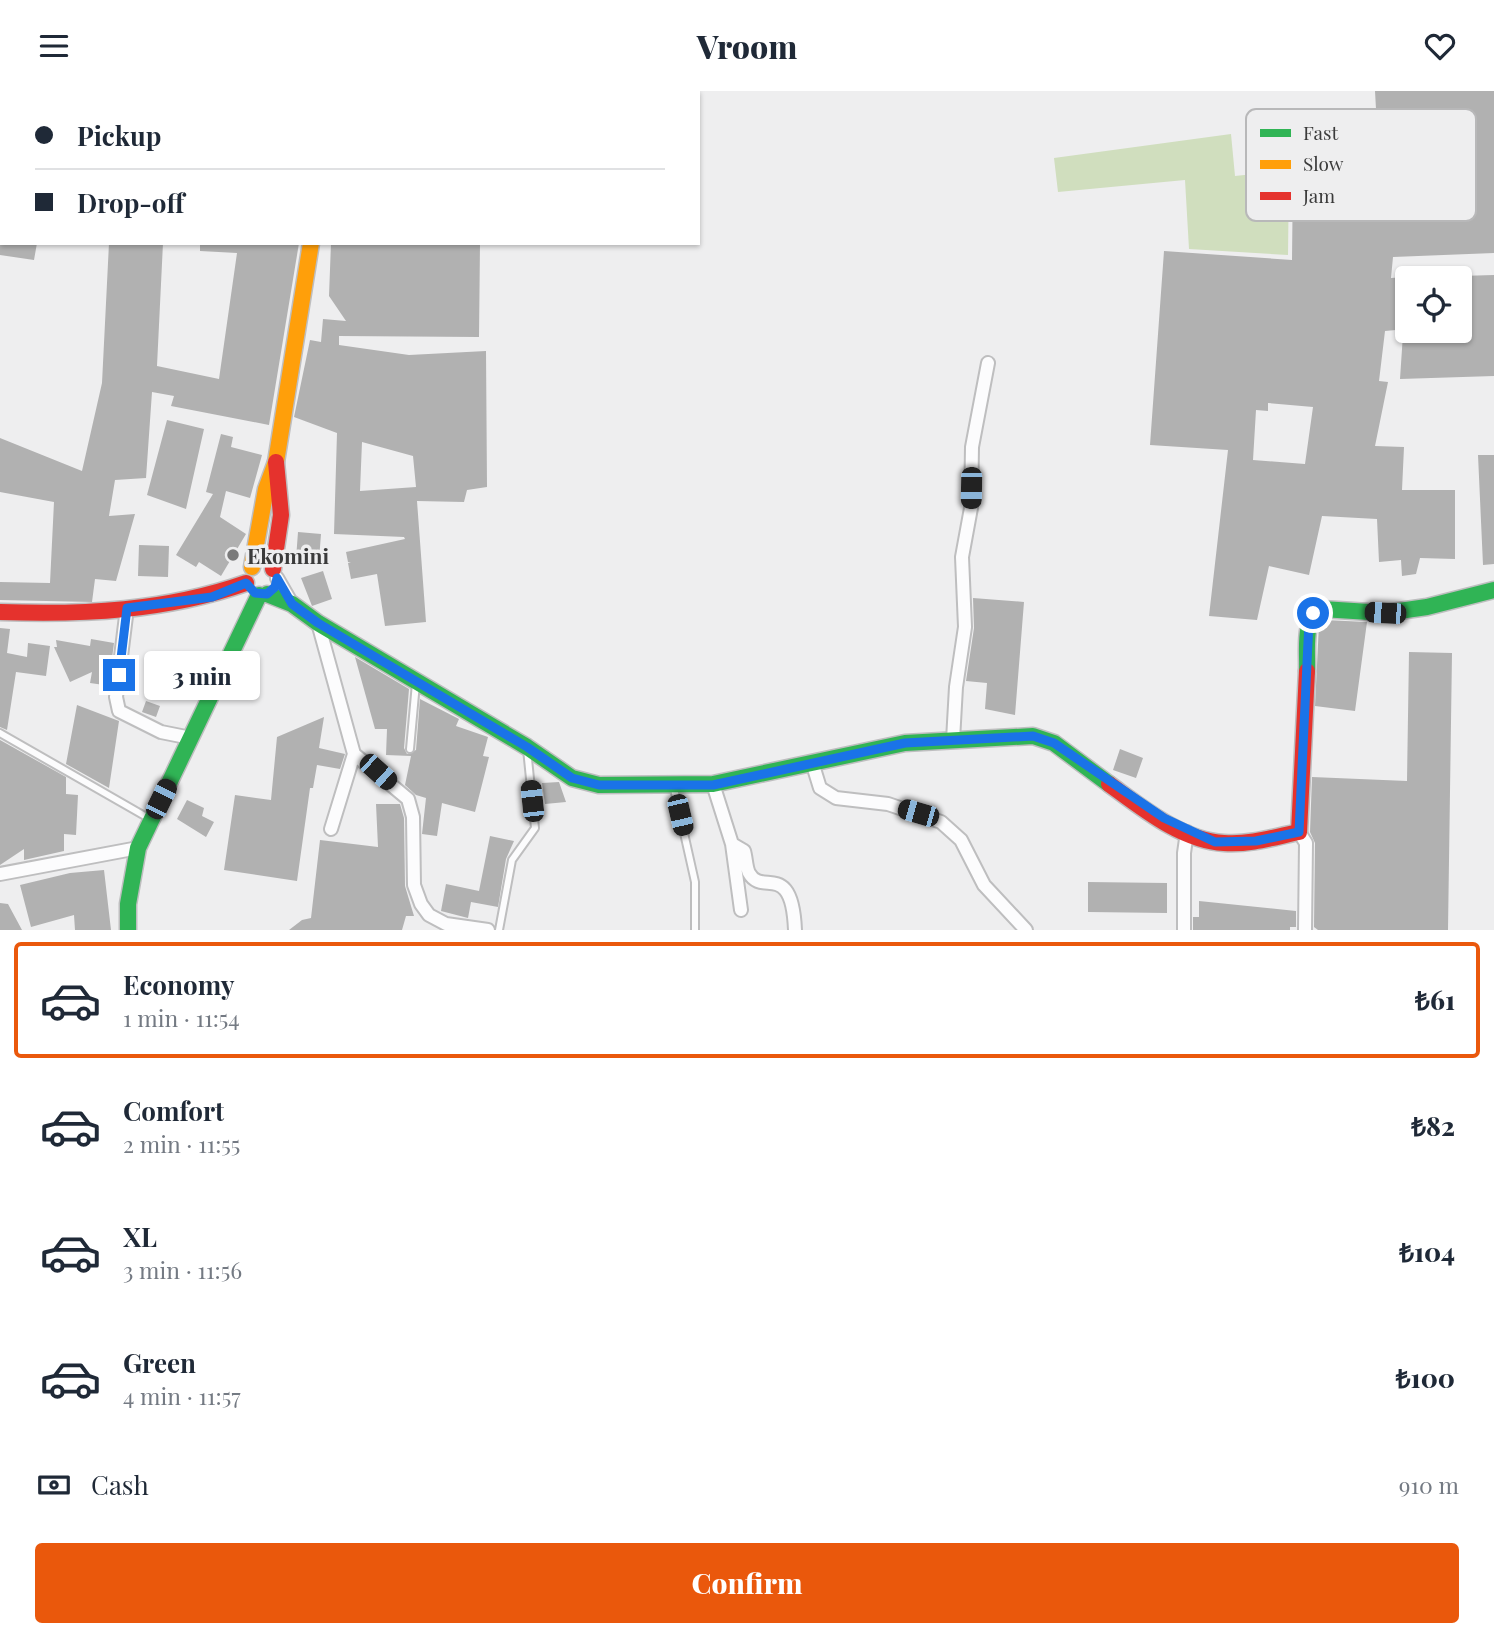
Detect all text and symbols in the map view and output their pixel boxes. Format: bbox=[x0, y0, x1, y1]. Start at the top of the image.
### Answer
text: Vroom bbox=[697, 24, 797, 67]
icon: menu bbox=[35, 27, 73, 65]
icon: heart bbox=[1421, 27, 1459, 65]
legend bbox=[1246, 109, 1476, 221]
text: Pickup bbox=[77, 118, 161, 153]
text: Fast bbox=[1303, 119, 1339, 145]
text: Slow bbox=[1303, 150, 1344, 176]
text: Jam bbox=[1302, 182, 1335, 208]
text: Drop-off bbox=[77, 185, 184, 220]
map controls bbox=[1395, 266, 1472, 343]
button: locate bbox=[1395, 266, 1472, 343]
car bbox=[961, 467, 982, 509]
place label: Ekomini bbox=[247, 541, 329, 569]
marker: Ekomini bbox=[225, 547, 241, 563]
route start bbox=[1297, 597, 1329, 629]
car bbox=[1364, 601, 1407, 625]
callout: 3 min bbox=[144, 651, 259, 699]
route end bbox=[103, 659, 135, 691]
text: 3 min bbox=[172, 660, 232, 691]
car bbox=[356, 750, 401, 794]
car bbox=[143, 776, 180, 822]
car bbox=[520, 779, 545, 823]
car bbox=[666, 792, 695, 838]
car bbox=[895, 797, 942, 829]
text: Economy bbox=[123, 967, 234, 1002]
icon: car bbox=[39, 969, 102, 1032]
text: ₺61 bbox=[1415, 982, 1455, 1017]
text: 1 min · 11:54 bbox=[123, 1002, 240, 1033]
text: Comfort bbox=[123, 1093, 224, 1128]
icon: car bbox=[39, 1095, 102, 1158]
text: ₺82 bbox=[1411, 1108, 1455, 1143]
text: 2 min · 11:55 bbox=[123, 1128, 240, 1159]
text: XL bbox=[123, 1219, 157, 1254]
icon: car bbox=[39, 1221, 102, 1284]
text: ₺104 bbox=[1399, 1234, 1455, 1269]
text: 3 min · 11:56 bbox=[123, 1254, 242, 1285]
text: Green bbox=[123, 1345, 196, 1380]
icon: car bbox=[39, 1347, 102, 1410]
text: ₺100 bbox=[1396, 1360, 1455, 1395]
text: 4 min · 11:57 bbox=[123, 1380, 241, 1411]
icon: cash bbox=[35, 1466, 73, 1504]
text: Cash bbox=[91, 1467, 149, 1502]
text: 910 m bbox=[1399, 1469, 1459, 1500]
button: Confirm bbox=[35, 1543, 1459, 1623]

